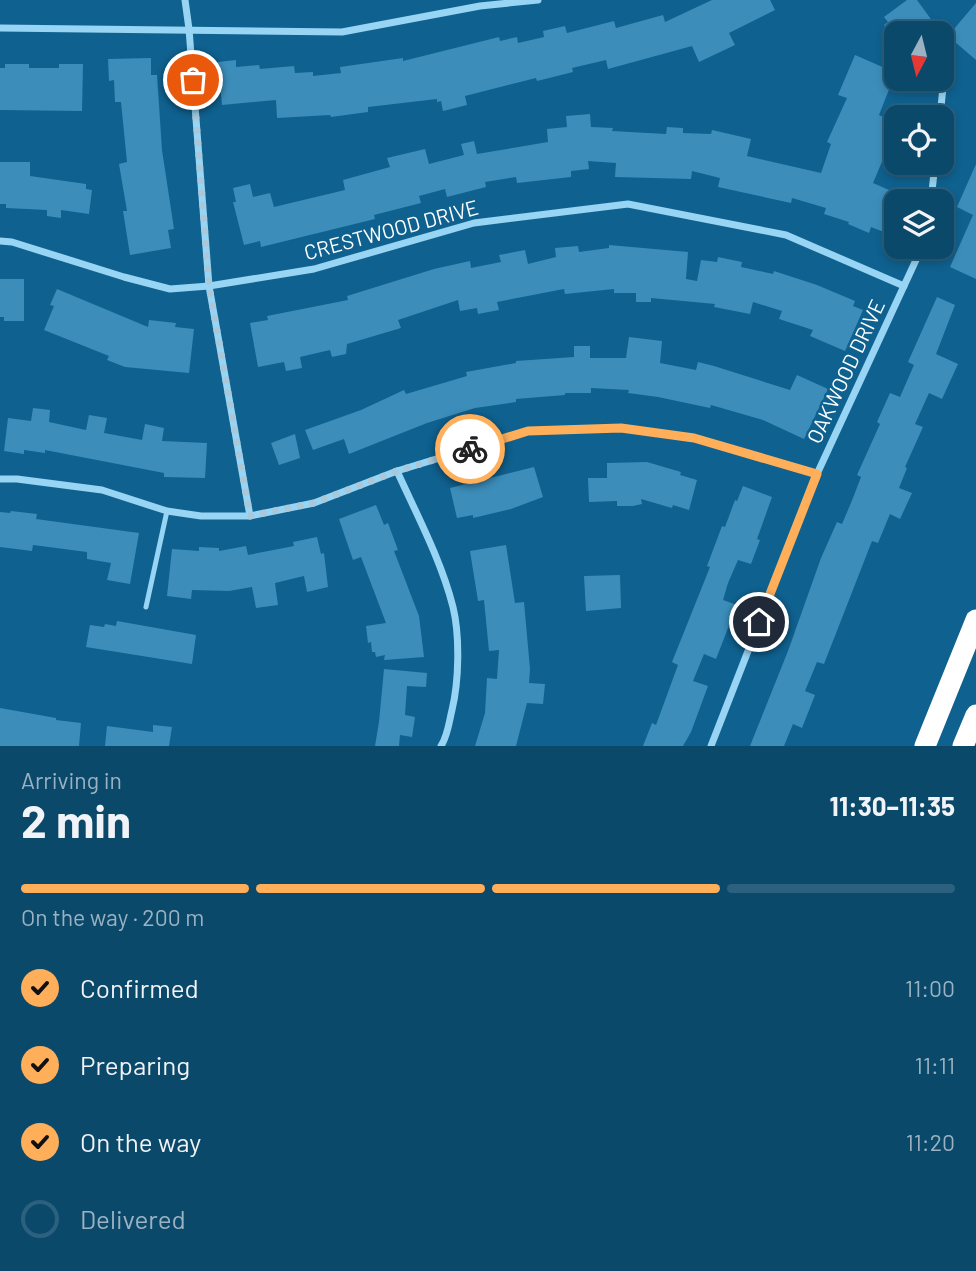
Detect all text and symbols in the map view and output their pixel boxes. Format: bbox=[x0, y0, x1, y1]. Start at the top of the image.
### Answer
north arrow bbox=[884, 21, 954, 91]
map controls bbox=[884, 21, 954, 259]
pin bbox=[163, 50, 223, 110]
icon: bag bbox=[174, 61, 212, 99]
button: locate bbox=[884, 105, 954, 175]
button: layers bbox=[884, 189, 954, 259]
street label: CRESTWOOD DRIVE bbox=[301, 194, 481, 264]
street label: OAKWOOD DRIVE bbox=[801, 295, 889, 447]
courier bbox=[435, 414, 505, 484]
icon: bike bbox=[451, 430, 489, 468]
pin bbox=[729, 592, 789, 652]
icon: home bbox=[740, 603, 778, 641]
text: Arriving in bbox=[21, 766, 122, 794]
text: 11:30–11:35 bbox=[830, 790, 955, 821]
text: 2 min bbox=[21, 792, 131, 847]
text: On the way · 200 m bbox=[21, 903, 204, 931]
icon: check bbox=[21, 969, 59, 1007]
text: Confirmed bbox=[80, 972, 199, 1003]
text: 11:00 bbox=[905, 974, 955, 1002]
icon: check bbox=[21, 1046, 59, 1084]
text: Preparing bbox=[80, 1049, 190, 1080]
text: 11:11 bbox=[915, 1051, 955, 1079]
icon: check bbox=[21, 1123, 59, 1161]
text: On the way bbox=[80, 1126, 201, 1157]
text: 11:20 bbox=[906, 1128, 955, 1156]
text: Delivered bbox=[80, 1203, 186, 1234]

